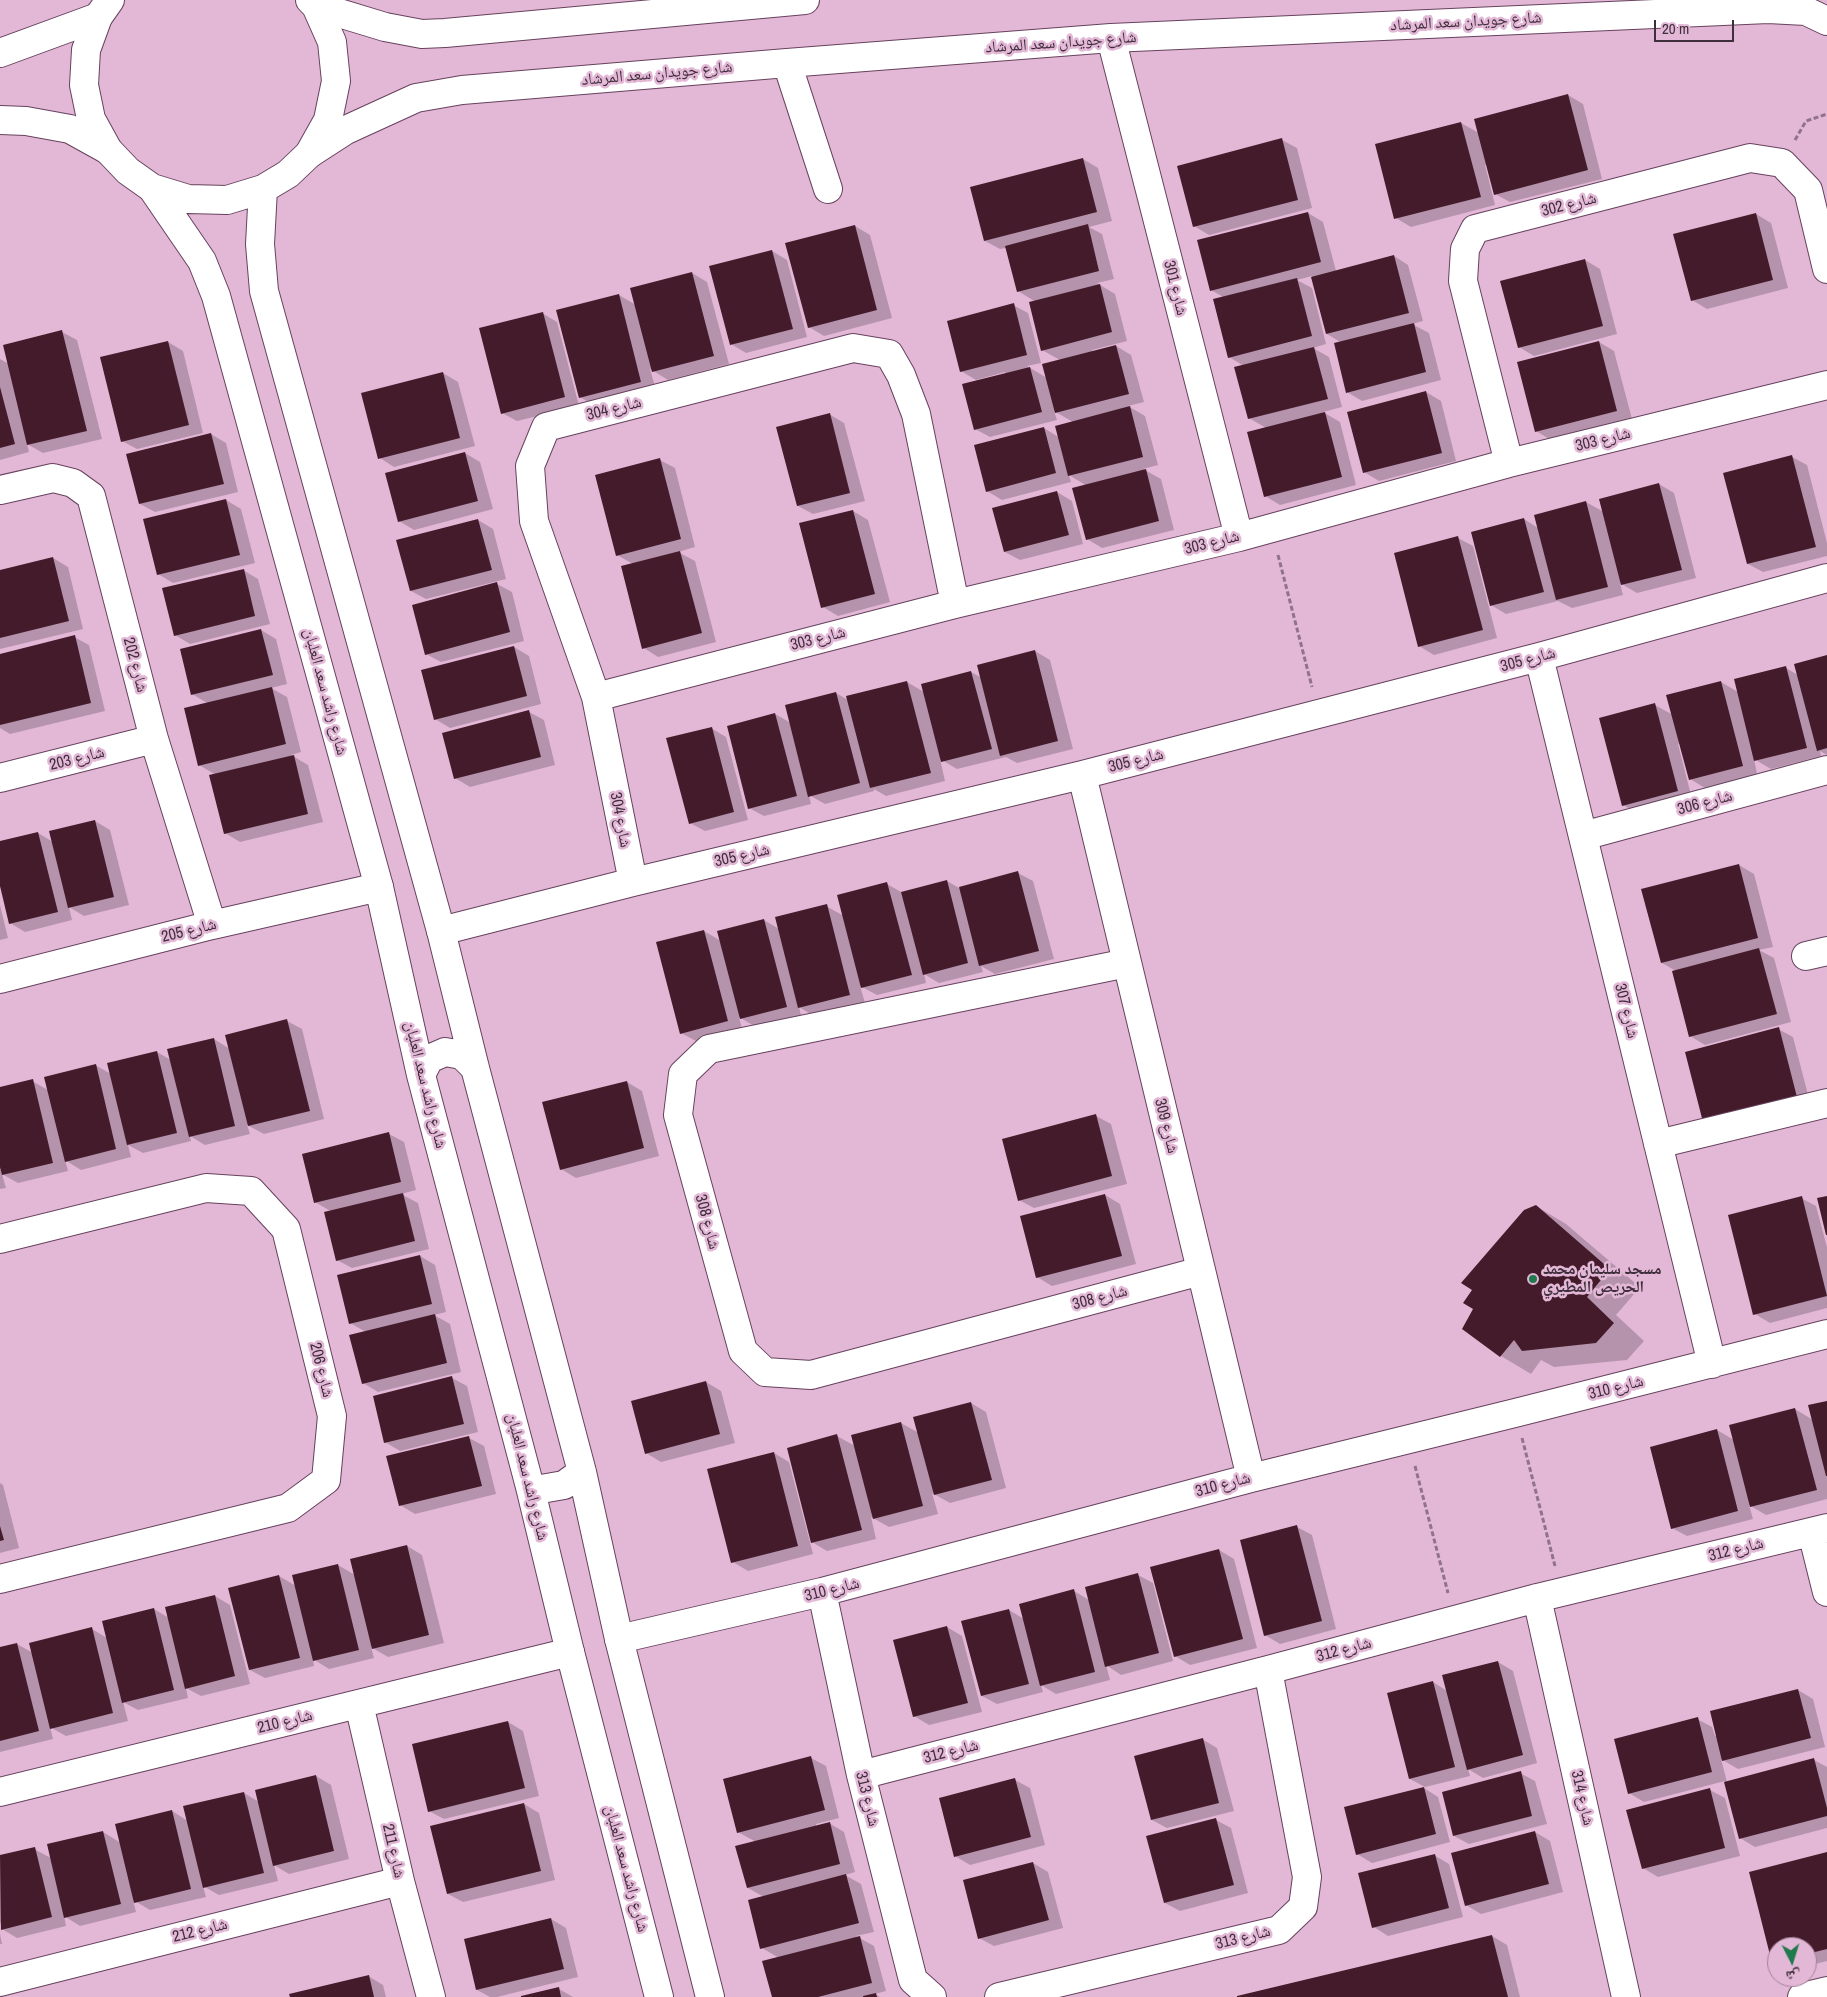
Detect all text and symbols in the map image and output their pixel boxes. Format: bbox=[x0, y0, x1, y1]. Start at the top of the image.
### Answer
street label: شارع جويدان سعد المرشاد bbox=[1390, 8, 1542, 36]
scale bar bbox=[1657, 10, 1737, 42]
text: 20 m bbox=[1662, 18, 1689, 39]
street label: شارع جويدان سعد المرشاد bbox=[985, 28, 1137, 58]
street label: شارع جويدان سعد المرشاد bbox=[581, 58, 733, 90]
street label: شارع 302 bbox=[1540, 189, 1598, 221]
street label: شارع 301 bbox=[1159, 259, 1191, 317]
street label: شارع 304 bbox=[585, 393, 643, 425]
street label: شارع 303 bbox=[1574, 424, 1632, 456]
street label: شارع 303 bbox=[1183, 527, 1241, 559]
street label: شارع 303 bbox=[789, 623, 847, 655]
street label: شارع راشد سعد العلبان bbox=[299, 627, 351, 757]
street label: شارع 202 bbox=[118, 635, 152, 695]
street label: شارع 305 bbox=[1498, 643, 1558, 677]
street label: شارع 203 bbox=[48, 743, 106, 775]
street label: شارع 305 bbox=[1107, 745, 1165, 777]
street label: شارع 306 bbox=[1675, 786, 1735, 820]
street label: شارع 304 bbox=[605, 791, 635, 849]
street label: شارع 305 bbox=[713, 840, 771, 872]
street label: شارع 205 bbox=[160, 915, 218, 947]
street label: شارع 307 bbox=[1610, 982, 1642, 1040]
street label: شارع راشد سعد العلبان bbox=[400, 1020, 450, 1150]
street label: شارع 309 bbox=[1150, 1097, 1182, 1155]
street label: شارع 308 bbox=[690, 1192, 724, 1252]
place label: مسجد سليمان محمد الحريص المطيري bbox=[1543, 1260, 1661, 1298]
marker: مسجد سليمان محمد الحريص المطيري bbox=[1527, 1273, 1539, 1285]
street label: شارع 308 bbox=[1070, 1281, 1130, 1315]
street label: شارع 206 bbox=[305, 1341, 337, 1399]
street label: شارع 310 bbox=[1587, 1372, 1645, 1404]
street label: شارع راشد سعد العلبان bbox=[502, 1412, 552, 1542]
street label: شارع 310 bbox=[1193, 1468, 1253, 1502]
street label: شارع 312 bbox=[1707, 1534, 1765, 1566]
street label: شارع 310 bbox=[803, 1574, 861, 1606]
street label: شارع 312 bbox=[1314, 1633, 1374, 1667]
street label: شارع 210 bbox=[256, 1706, 314, 1738]
street label: شارع 312 bbox=[922, 1736, 980, 1768]
street label: شارع 314 bbox=[1566, 1769, 1598, 1827]
street label: شارع 313 bbox=[851, 1770, 883, 1828]
street label: شارع راشد سعد العلبان bbox=[600, 1804, 652, 1934]
street label: شارع 211 bbox=[377, 1822, 409, 1880]
street label: شارع 212 bbox=[171, 1915, 229, 1947]
street label: شارع 313 bbox=[1214, 1922, 1272, 1954]
north arrow bbox=[1767, 1937, 1817, 1987]
text: ش bbox=[1785, 1966, 1801, 1986]

